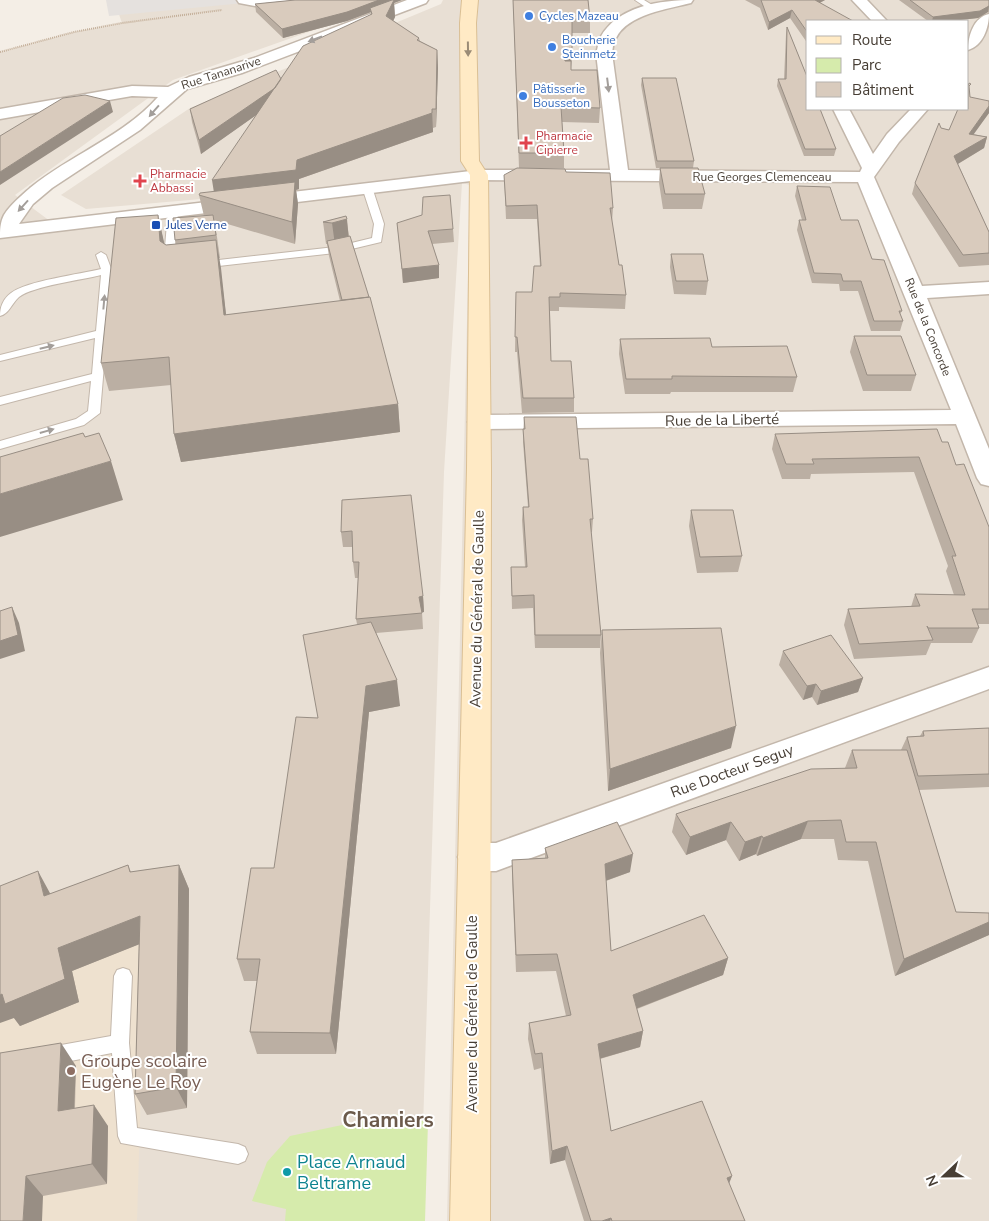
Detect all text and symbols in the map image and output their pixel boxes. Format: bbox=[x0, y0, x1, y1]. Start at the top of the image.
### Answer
place label: Cycles Mazeau bbox=[539, 8, 619, 24]
marker: Cycles Mazeau bbox=[523, 10, 535, 22]
legend bbox=[806, 20, 969, 110]
text: Route bbox=[852, 30, 892, 50]
place label: Boucherie Steinmetz bbox=[562, 32, 616, 62]
one-way arrow bbox=[308, 36, 322, 44]
one-way arrow bbox=[465, 41, 473, 57]
marker: Boucherie Steinmetz bbox=[546, 41, 558, 53]
street label: Rue Tananarive bbox=[179, 53, 263, 93]
text: Parc bbox=[852, 55, 881, 75]
one-way arrow bbox=[605, 77, 613, 93]
text: Bâtiment bbox=[852, 80, 914, 100]
place label: Pâtisserie Bousseton bbox=[533, 81, 590, 111]
marker: Pâtisserie Bousseton bbox=[517, 90, 529, 102]
one-way arrow bbox=[148, 104, 159, 117]
place label: Pharmacie Cipierre bbox=[536, 128, 592, 158]
marker: Pharmacie Cipierre bbox=[520, 137, 532, 149]
place label: Pharmacie Abbassi bbox=[150, 166, 206, 196]
street label: Rue Georges Clemenceau bbox=[693, 169, 831, 185]
marker: Pharmacie Abbassi bbox=[134, 175, 146, 187]
one-way arrow bbox=[17, 199, 28, 212]
place label: Jules Verne bbox=[165, 217, 227, 233]
marker: Jules Verne bbox=[150, 219, 162, 231]
street label: Rue de la Concorde bbox=[901, 276, 955, 378]
one-way arrow bbox=[101, 294, 109, 310]
one-way arrow bbox=[40, 343, 55, 351]
street label: Rue de la Liberté bbox=[665, 409, 779, 431]
one-way arrow bbox=[39, 427, 54, 435]
street label: Avenue du Général de Gaulle bbox=[465, 510, 489, 708]
street label: Rue Docteur Seguy bbox=[668, 739, 797, 803]
street label: Avenue du Général de Gaulle bbox=[462, 915, 482, 1113]
place label: Groupe scolaire Eugène Le Roy bbox=[81, 1049, 207, 1094]
marker: Groupe scolaire Eugène Le Roy bbox=[65, 1065, 77, 1077]
district label: Chamiers bbox=[342, 1106, 434, 1134]
place label: Place Arnaud Beltrame bbox=[297, 1150, 406, 1195]
north arrow bbox=[919, 1151, 969, 1201]
marker: Place Arnaud Beltrame bbox=[281, 1166, 293, 1178]
text: N bbox=[922, 1172, 943, 1189]

